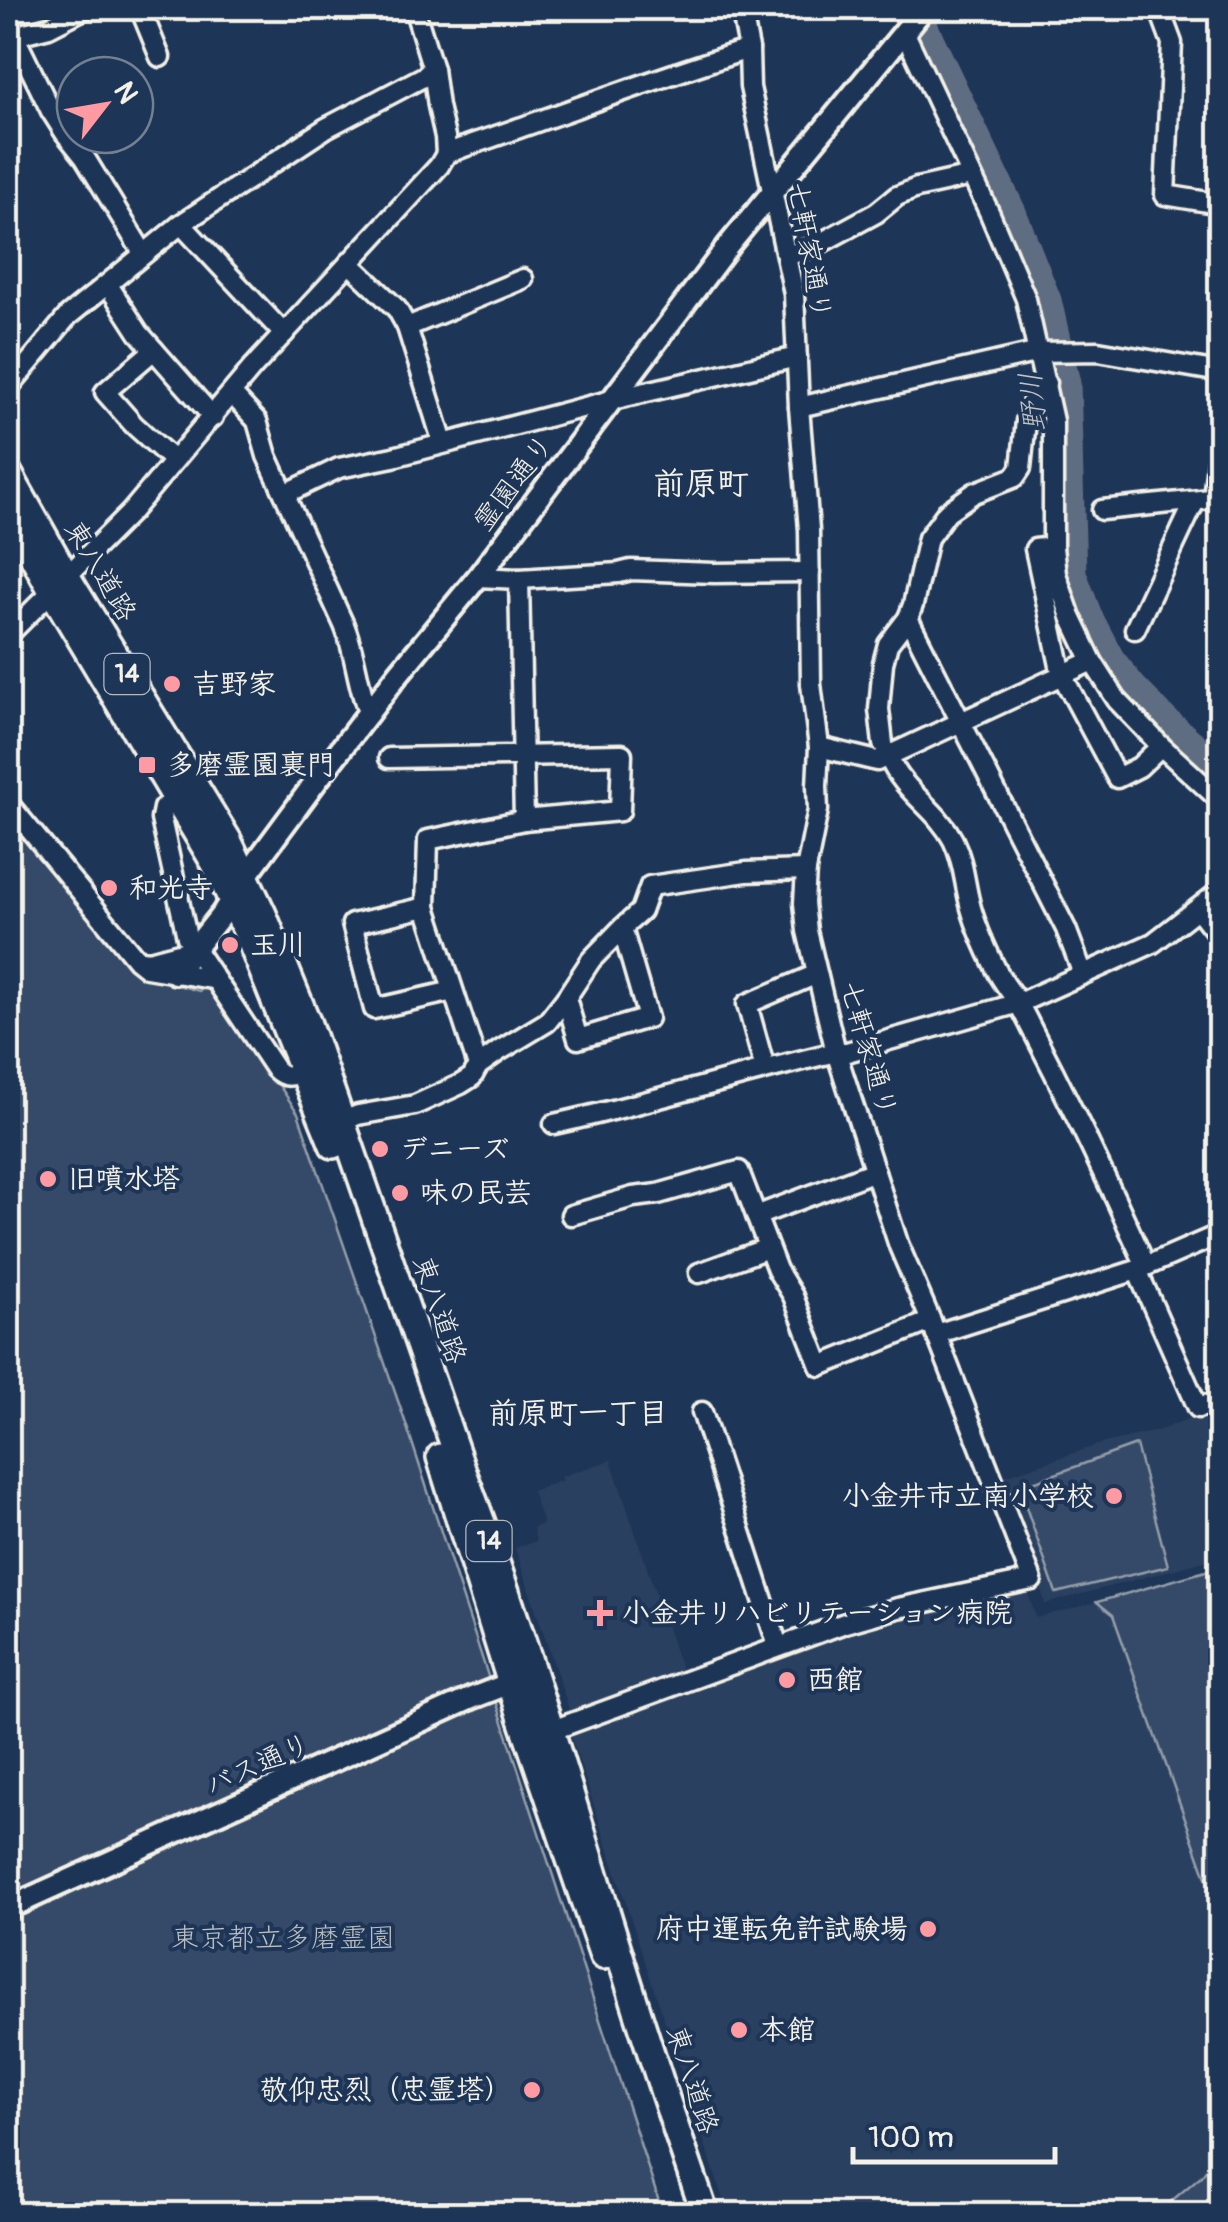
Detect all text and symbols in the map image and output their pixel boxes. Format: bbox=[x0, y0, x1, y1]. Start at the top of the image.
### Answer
north arrow bbox=[55, 55, 155, 155]
text: N bbox=[105, 76, 145, 110]
street label: 七軒家通り bbox=[780, 179, 838, 323]
water label: 野川 bbox=[1012, 371, 1054, 433]
street label: 霊園通り bbox=[466, 428, 562, 538]
district label: 前原町 bbox=[653, 464, 749, 504]
street label: 東八道路 bbox=[56, 514, 144, 628]
road number: 14 bbox=[104, 654, 150, 694]
place label: 吉野家 bbox=[192, 667, 276, 702]
marker: 吉野家 bbox=[161, 673, 183, 695]
place label: 多磨霊園裏門 bbox=[167, 748, 335, 783]
marker: 多磨霊園裏門 bbox=[136, 754, 158, 776]
place label: 和光寺 bbox=[129, 871, 213, 906]
marker: 和光寺 bbox=[98, 877, 120, 899]
place label: 玉川 bbox=[250, 928, 306, 963]
marker: 玉川 bbox=[219, 934, 241, 956]
street label: 七軒家通り bbox=[832, 977, 904, 1121]
place label: デニーズ bbox=[400, 1132, 509, 1167]
marker: デニーズ bbox=[369, 1138, 391, 1160]
place label: 旧噴水塔 bbox=[68, 1162, 180, 1197]
marker: 旧噴水塔 bbox=[37, 1168, 59, 1190]
place label: 味の民芸 bbox=[420, 1176, 532, 1211]
marker: 味の民芸 bbox=[389, 1182, 411, 1204]
street label: 東八道路 bbox=[404, 1251, 474, 1369]
district label: 前原町一丁目 bbox=[488, 1395, 668, 1432]
place label: 小金井市立南小学校 bbox=[842, 1479, 1094, 1514]
marker: 小金井市立南小学校 bbox=[1103, 1485, 1125, 1507]
road number: 14 bbox=[466, 1521, 512, 1561]
place label: 小金井リハビリテーション病院 bbox=[622, 1596, 1012, 1631]
marker: 小金井リハビリテーション病院 bbox=[587, 1600, 613, 1626]
place label: 西館 bbox=[807, 1663, 863, 1698]
marker: 西館 bbox=[776, 1669, 798, 1691]
street label: バス通り bbox=[200, 1726, 316, 1804]
place label: 府中運転免許試験場 bbox=[656, 1912, 908, 1947]
marker: 府中運転免許試験場 bbox=[917, 1918, 939, 1940]
park label: 東京都立多磨霊園 bbox=[171, 1921, 395, 1956]
place label: 本館 bbox=[759, 2013, 815, 2048]
marker: 本館 bbox=[728, 2019, 750, 2041]
street label: 東八道路 bbox=[658, 2021, 726, 2139]
place label: 敬仰忠烈（忠霊塔） bbox=[260, 2073, 512, 2108]
marker: 敬仰忠烈（忠霊塔） bbox=[521, 2079, 543, 2101]
scale bar bbox=[853, 2102, 1056, 2164]
text: 100 m bbox=[868, 2119, 954, 2156]

